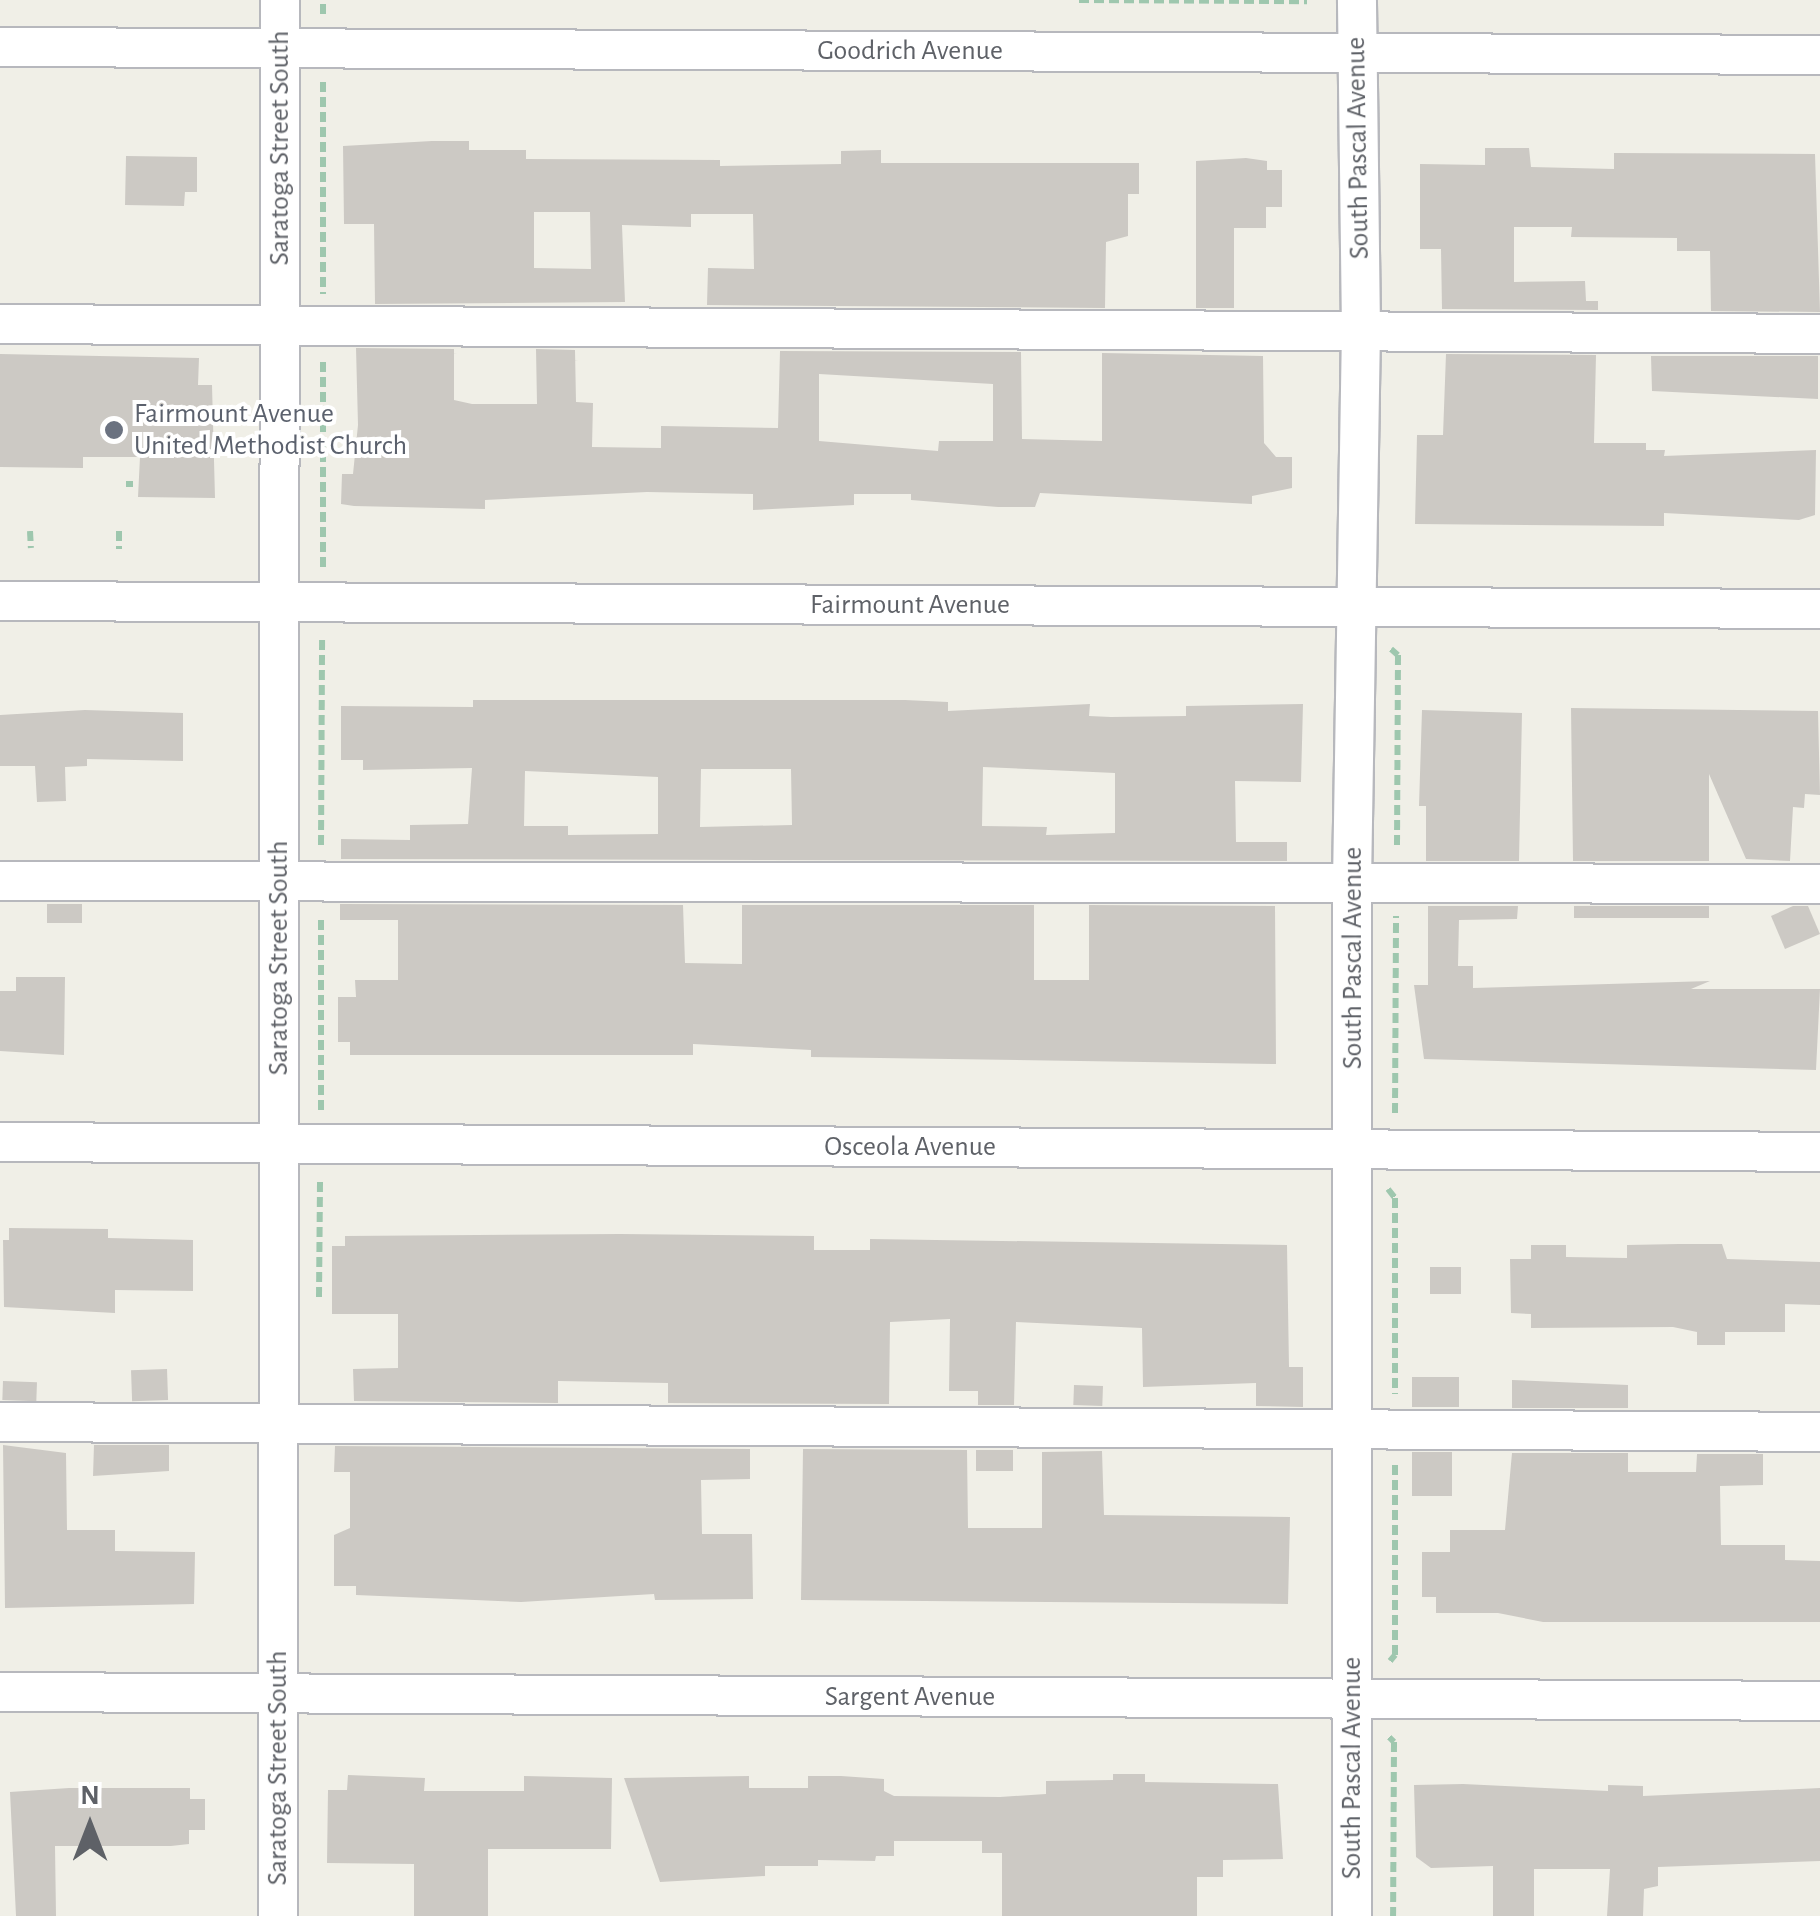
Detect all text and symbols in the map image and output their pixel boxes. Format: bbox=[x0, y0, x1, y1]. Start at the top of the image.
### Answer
street label: Saratoga Street South bbox=[263, 31, 297, 265]
street label: Goodrich Avenue bbox=[817, 34, 1003, 68]
street label: South Pascal Avenue bbox=[1339, 36, 1377, 260]
place label: Fairmount Avenue United Methodist Church bbox=[134, 397, 407, 463]
marker: Fairmount Avenue United Methodist Church bbox=[103, 419, 125, 441]
street label: Fairmount Avenue bbox=[810, 588, 1010, 622]
street label: Saratoga Street South bbox=[262, 841, 296, 1075]
street label: South Pascal Avenue bbox=[1336, 847, 1370, 1069]
street label: Osceola Avenue bbox=[824, 1130, 996, 1164]
street label: Saratoga Street South bbox=[261, 1651, 295, 1885]
street label: South Pascal Avenue bbox=[1335, 1657, 1369, 1879]
street label: Sargent Avenue bbox=[825, 1680, 995, 1714]
north arrow bbox=[40, 1776, 140, 1876]
text: N bbox=[80, 1782, 100, 1810]

